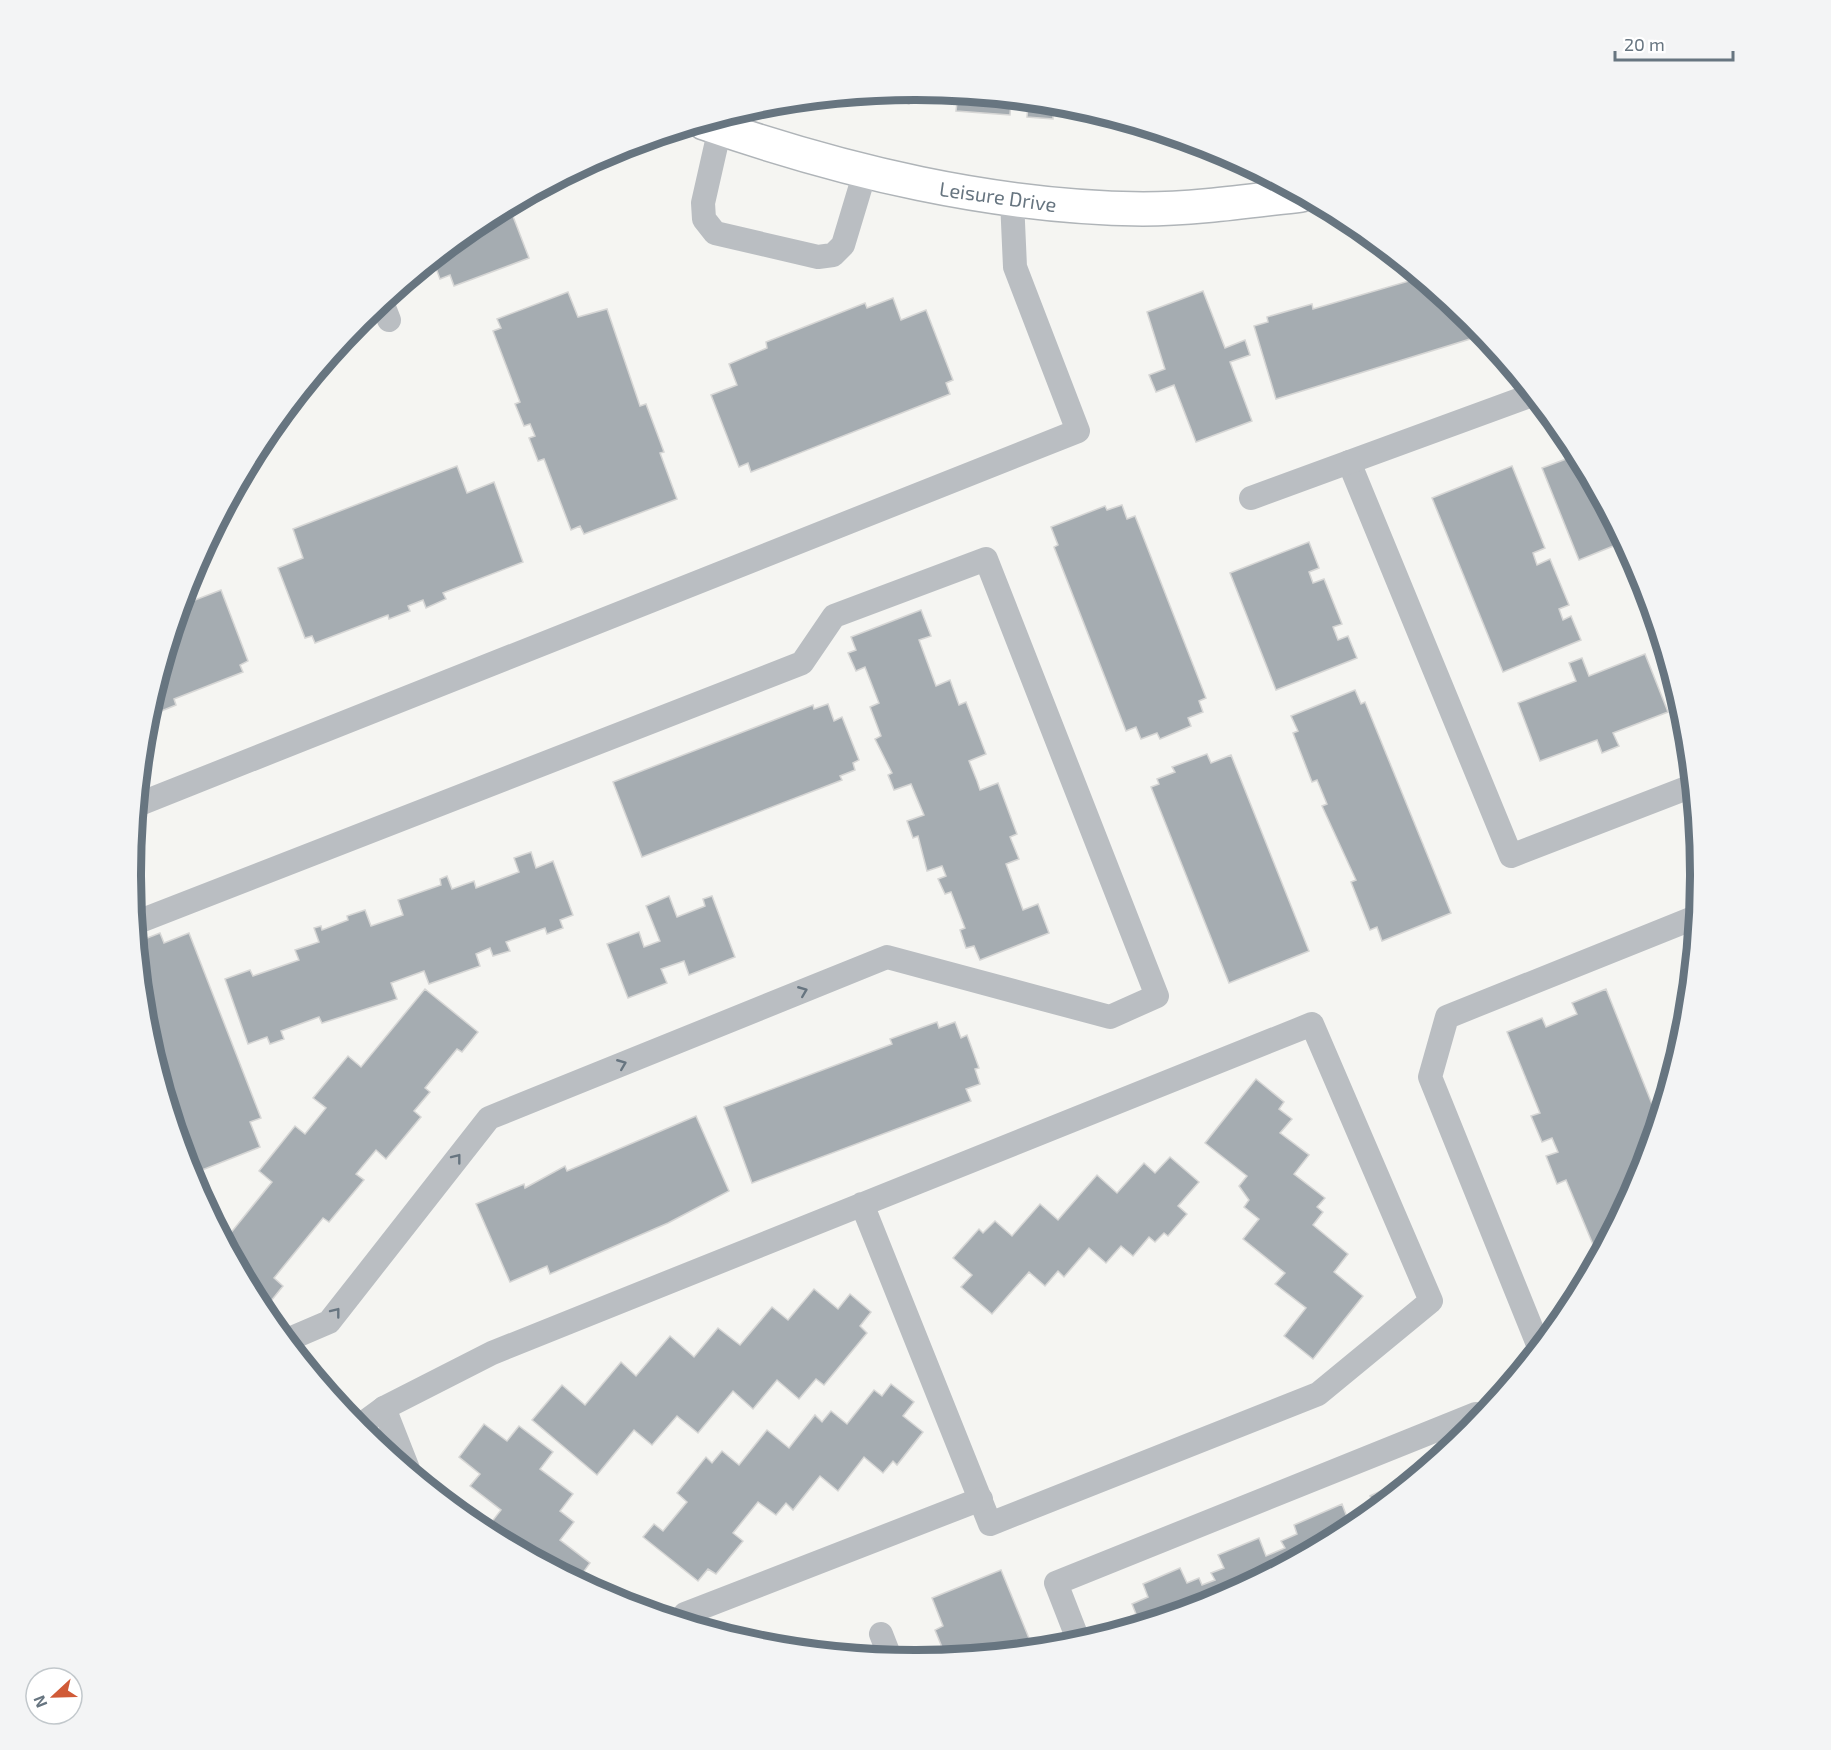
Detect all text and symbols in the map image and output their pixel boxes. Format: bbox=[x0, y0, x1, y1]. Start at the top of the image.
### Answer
scale bar bbox=[1615, 24, 1734, 62]
text: 20 m bbox=[1624, 33, 1665, 55]
street label: Leisure Drive bbox=[938, 176, 1058, 216]
one-way arrow bbox=[796, 986, 807, 998]
one-way arrow bbox=[616, 1059, 627, 1071]
one-way arrow bbox=[450, 1154, 461, 1165]
one-way arrow bbox=[329, 1307, 340, 1318]
north arrow bbox=[24, 1666, 84, 1726]
text: N bbox=[29, 1693, 51, 1711]

